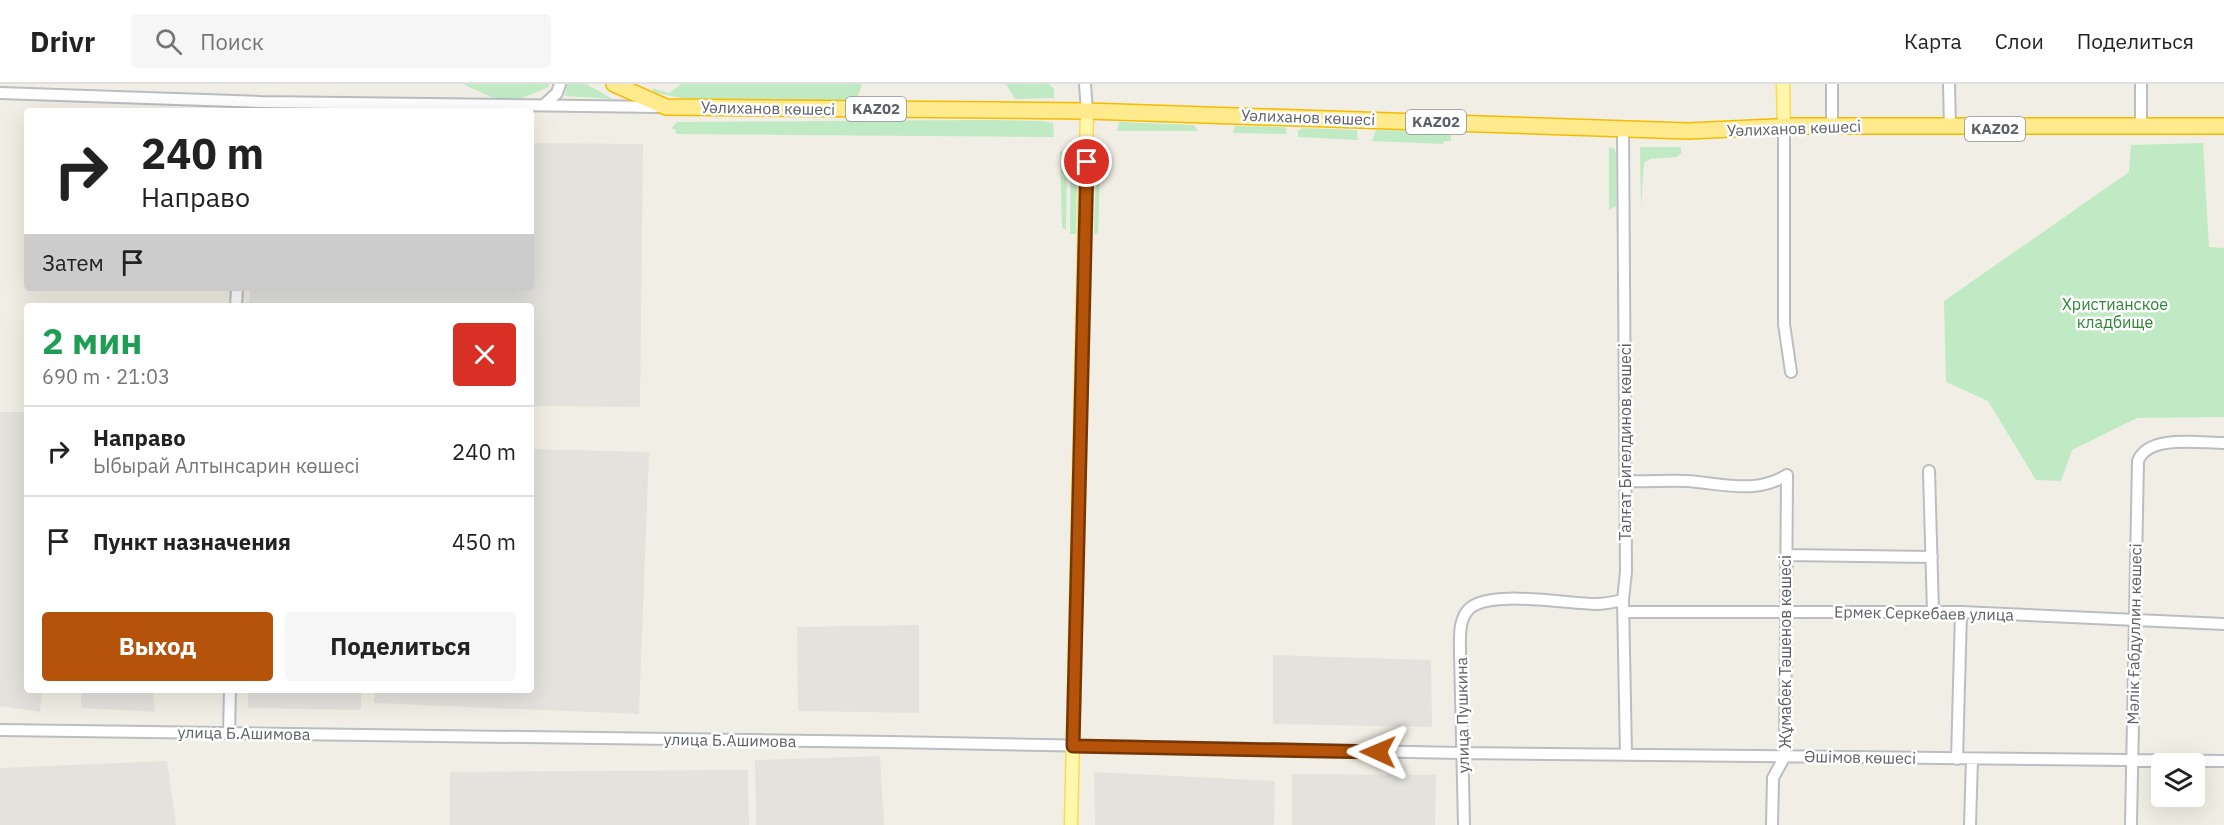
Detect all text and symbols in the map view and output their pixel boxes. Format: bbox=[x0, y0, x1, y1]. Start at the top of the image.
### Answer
search box bbox=[131, 14, 551, 68]
text: Drivr bbox=[30, 23, 95, 60]
icon: search bbox=[152, 25, 185, 58]
text: Поиск bbox=[200, 27, 264, 56]
text: Карта bbox=[1904, 27, 1962, 55]
text: Слои bbox=[1995, 27, 2044, 55]
text: Поделиться bbox=[2077, 27, 2194, 55]
street label: Уәлиханов көшесі bbox=[701, 97, 835, 119]
road number: KАZ02 bbox=[846, 97, 906, 121]
street label: Уәлиханов көшесі bbox=[1241, 105, 1375, 129]
road number: KАZ02 bbox=[1406, 110, 1466, 134]
street label: Уәлиханов көшесі bbox=[1727, 116, 1861, 140]
road number: KАZ02 bbox=[1965, 117, 2025, 141]
text: 240 m bbox=[141, 126, 264, 181]
icon: right bbox=[42, 132, 120, 210]
pin bbox=[1061, 136, 1112, 187]
icon: arrive bbox=[1070, 145, 1103, 178]
text: Направо bbox=[141, 179, 250, 214]
icon: arrive bbox=[116, 246, 149, 279]
text: Затем bbox=[42, 248, 104, 277]
park label: Христианское кладбище bbox=[2062, 294, 2168, 332]
text: 2 мин bbox=[42, 317, 142, 364]
button: close bbox=[453, 323, 516, 386]
street label: Талғат Бигелдинов көшесі bbox=[1615, 343, 1635, 541]
text: 690 m · 21:03 bbox=[42, 363, 170, 390]
text: Направо bbox=[93, 423, 186, 452]
icon: right bbox=[42, 435, 75, 468]
text: 240 m bbox=[452, 437, 516, 466]
text: Ыбырай Алтынсарин көшесі bbox=[93, 452, 360, 479]
icon: arrive bbox=[42, 525, 75, 558]
text: Пункт назначения bbox=[93, 527, 291, 556]
text: 450 m bbox=[452, 527, 516, 556]
street label: Мәлік Ғабдуллин көшесі bbox=[2122, 543, 2146, 725]
street label: Жұмабек Тәшенов көшесі bbox=[1775, 555, 1795, 749]
street label: Ермек Серкебаев улица bbox=[1834, 601, 2015, 625]
button: Выход bbox=[42, 612, 273, 681]
button: Поделиться bbox=[285, 612, 516, 681]
street label: улица Пушкина bbox=[1451, 656, 1473, 773]
position arrow bbox=[1346, 720, 1410, 784]
street label: улица Б.Ашимова bbox=[178, 722, 311, 744]
street label: улица Б.Ашимова bbox=[664, 729, 797, 751]
street label: Әшімов көшесі bbox=[1804, 746, 1916, 768]
map controls bbox=[2151, 753, 2205, 807]
button: layers bbox=[2151, 753, 2205, 807]

